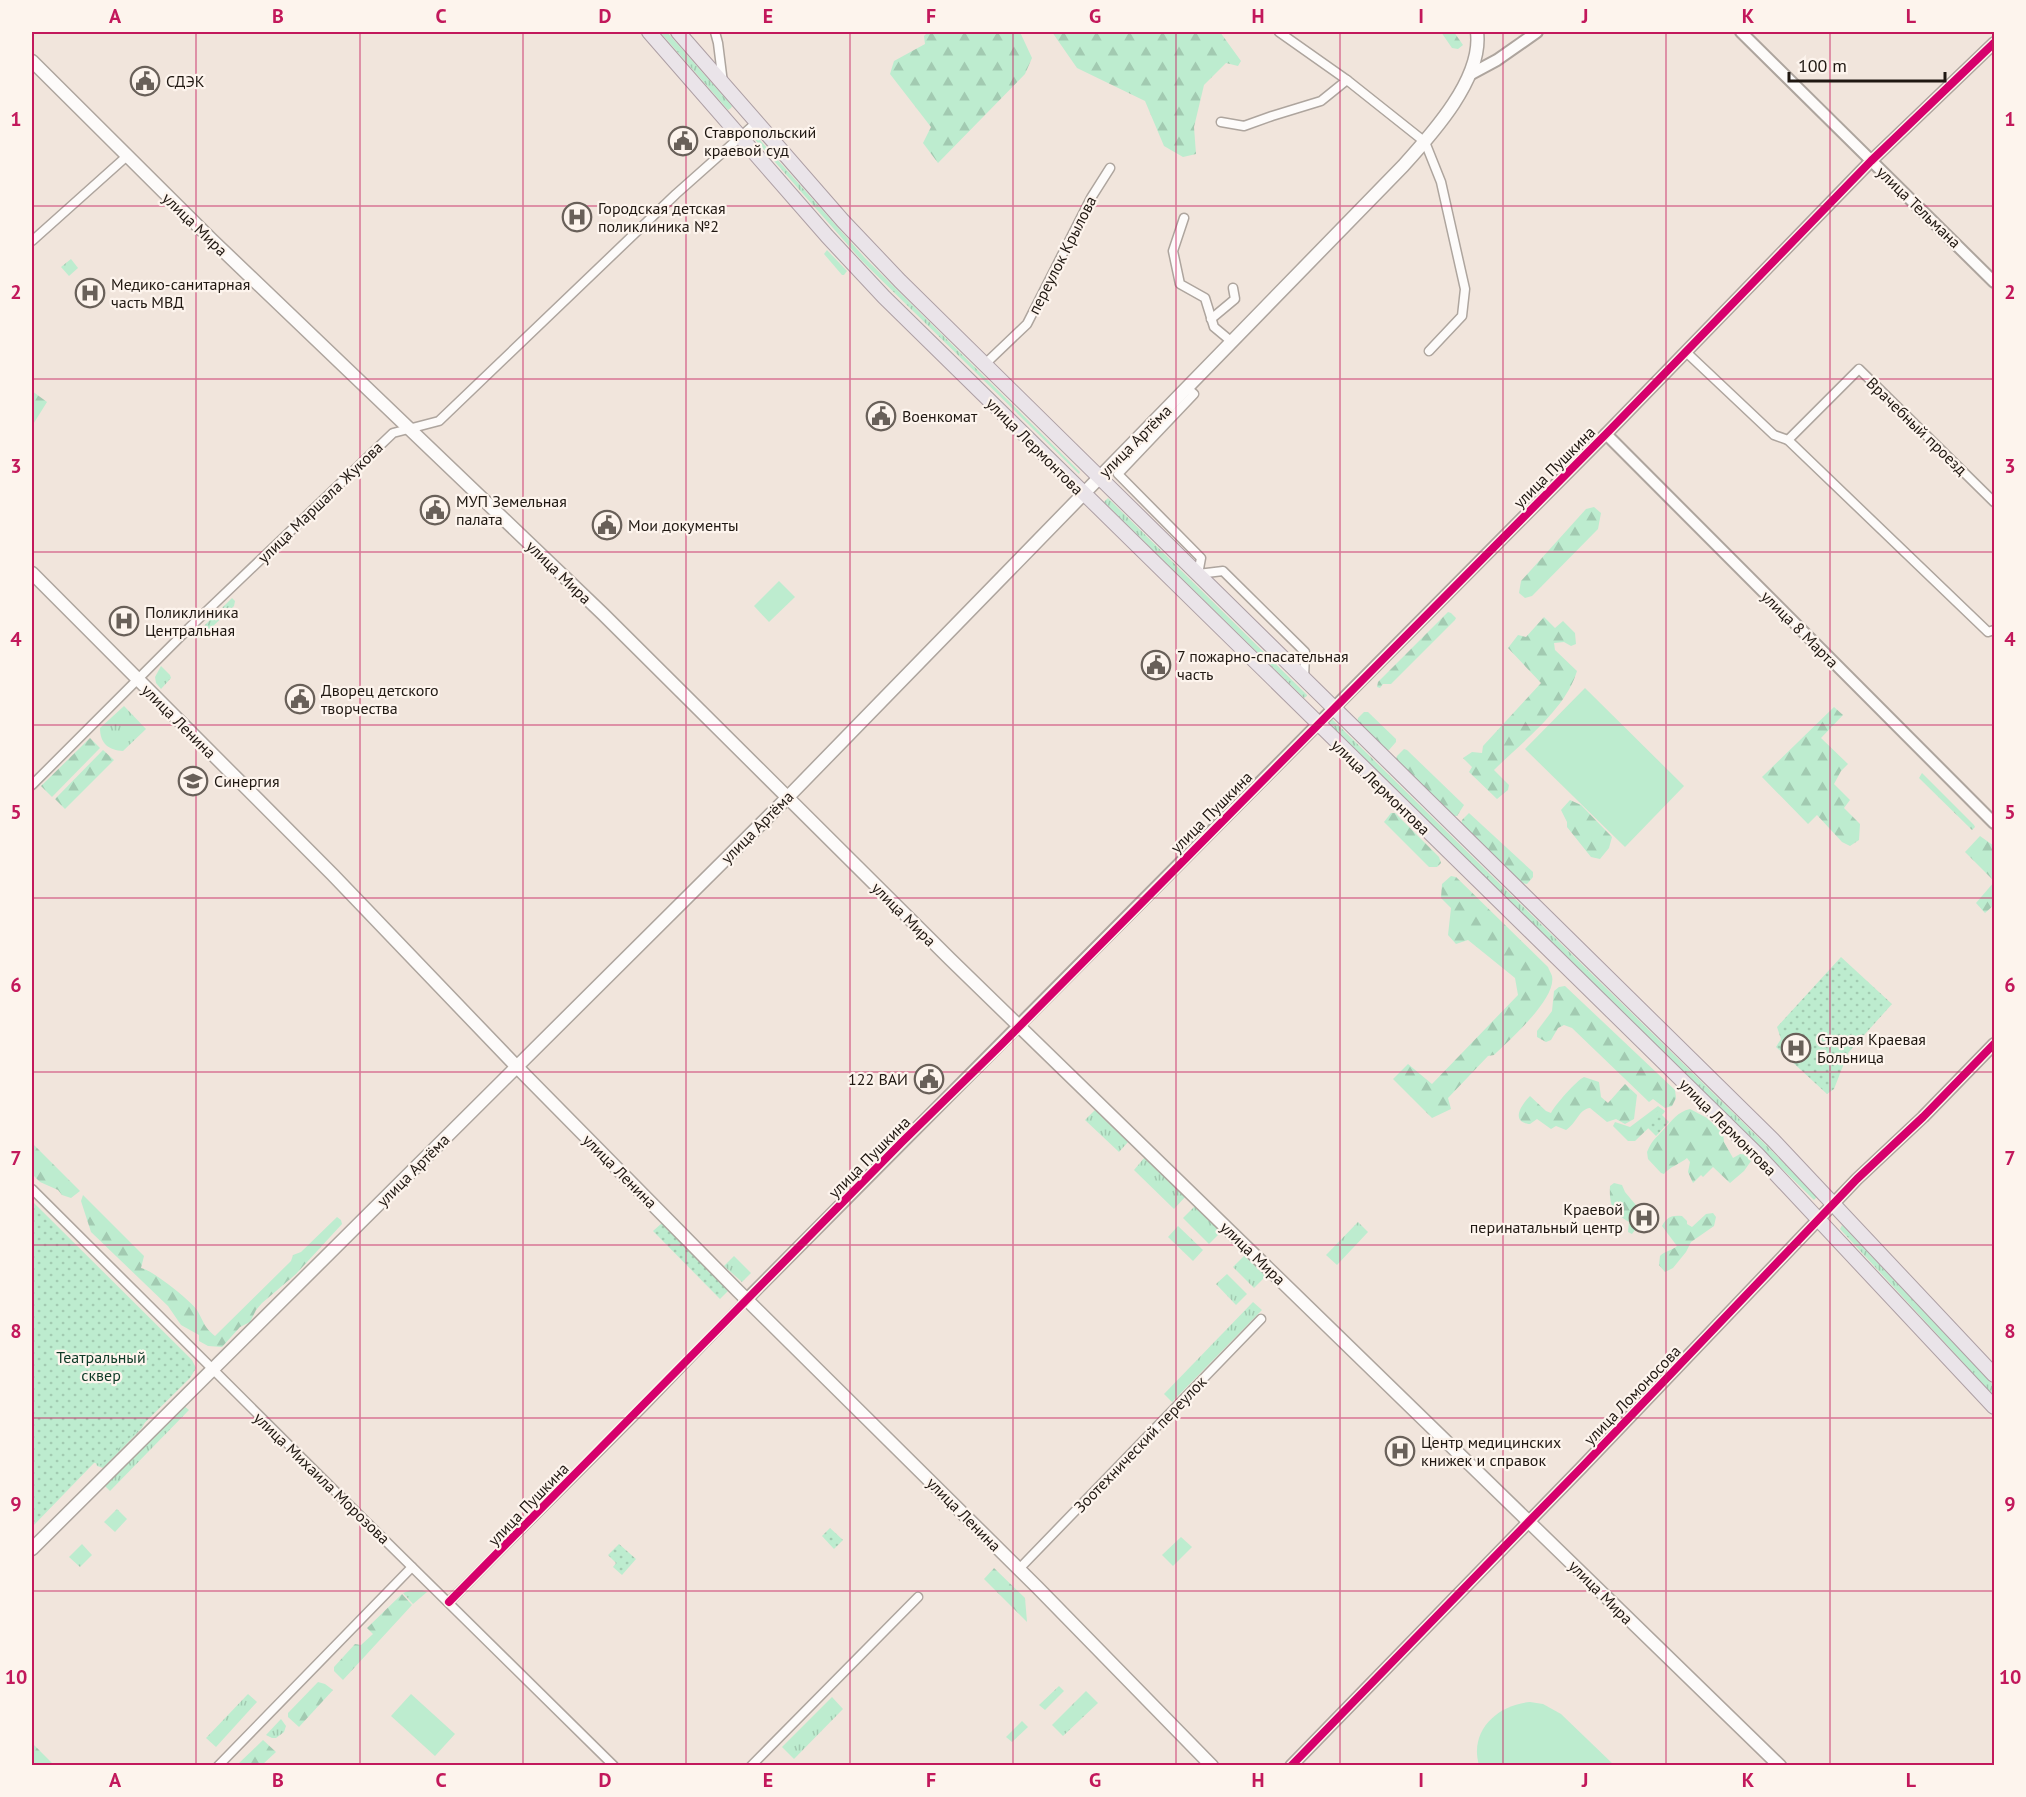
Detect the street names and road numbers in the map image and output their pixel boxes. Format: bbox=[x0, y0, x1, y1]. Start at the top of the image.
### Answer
street label: улица Тельмана bbox=[1873, 162, 1965, 252]
street label: улица Мира bbox=[158, 188, 232, 260]
street label: переулок Крылова bbox=[1023, 192, 1101, 318]
street label: Врачебный проезд bbox=[1862, 373, 1972, 479]
street label: улица Лермонтова bbox=[982, 393, 1088, 499]
street label: улица Артёма bbox=[1094, 400, 1176, 482]
street label: улица Пушкина bbox=[1509, 422, 1599, 512]
street label: улица Маршала Жукова bbox=[253, 437, 387, 567]
street label: улица Мира bbox=[522, 536, 596, 608]
street label: улица 8 Марта bbox=[1757, 586, 1843, 672]
street label: улица Ленина bbox=[138, 680, 220, 762]
street label: улица Лермонтова bbox=[1327, 735, 1435, 839]
street label: улица Пушкина bbox=[1166, 767, 1256, 857]
street label: улица Артёма bbox=[716, 786, 798, 868]
street label: улица Мира bbox=[868, 878, 940, 950]
street label: улица Лермонтова bbox=[1675, 1074, 1781, 1180]
street label: улица Пушкина bbox=[824, 1112, 914, 1202]
street label: улица Артёма bbox=[372, 1129, 454, 1211]
street label: улица Ленина bbox=[579, 1130, 661, 1212]
street label: улица Мира bbox=[1216, 1217, 1290, 1289]
street label: улица Ломоносова bbox=[1579, 1341, 1685, 1449]
street label: Зоотехнический переулок bbox=[1070, 1371, 1211, 1516]
street label: улица Михаила Морозова bbox=[250, 1408, 394, 1548]
street label: улица Пушкина bbox=[483, 1458, 573, 1550]
street label: улица Ленина bbox=[923, 1473, 1005, 1555]
street label: улица Мира bbox=[1565, 1556, 1637, 1628]

